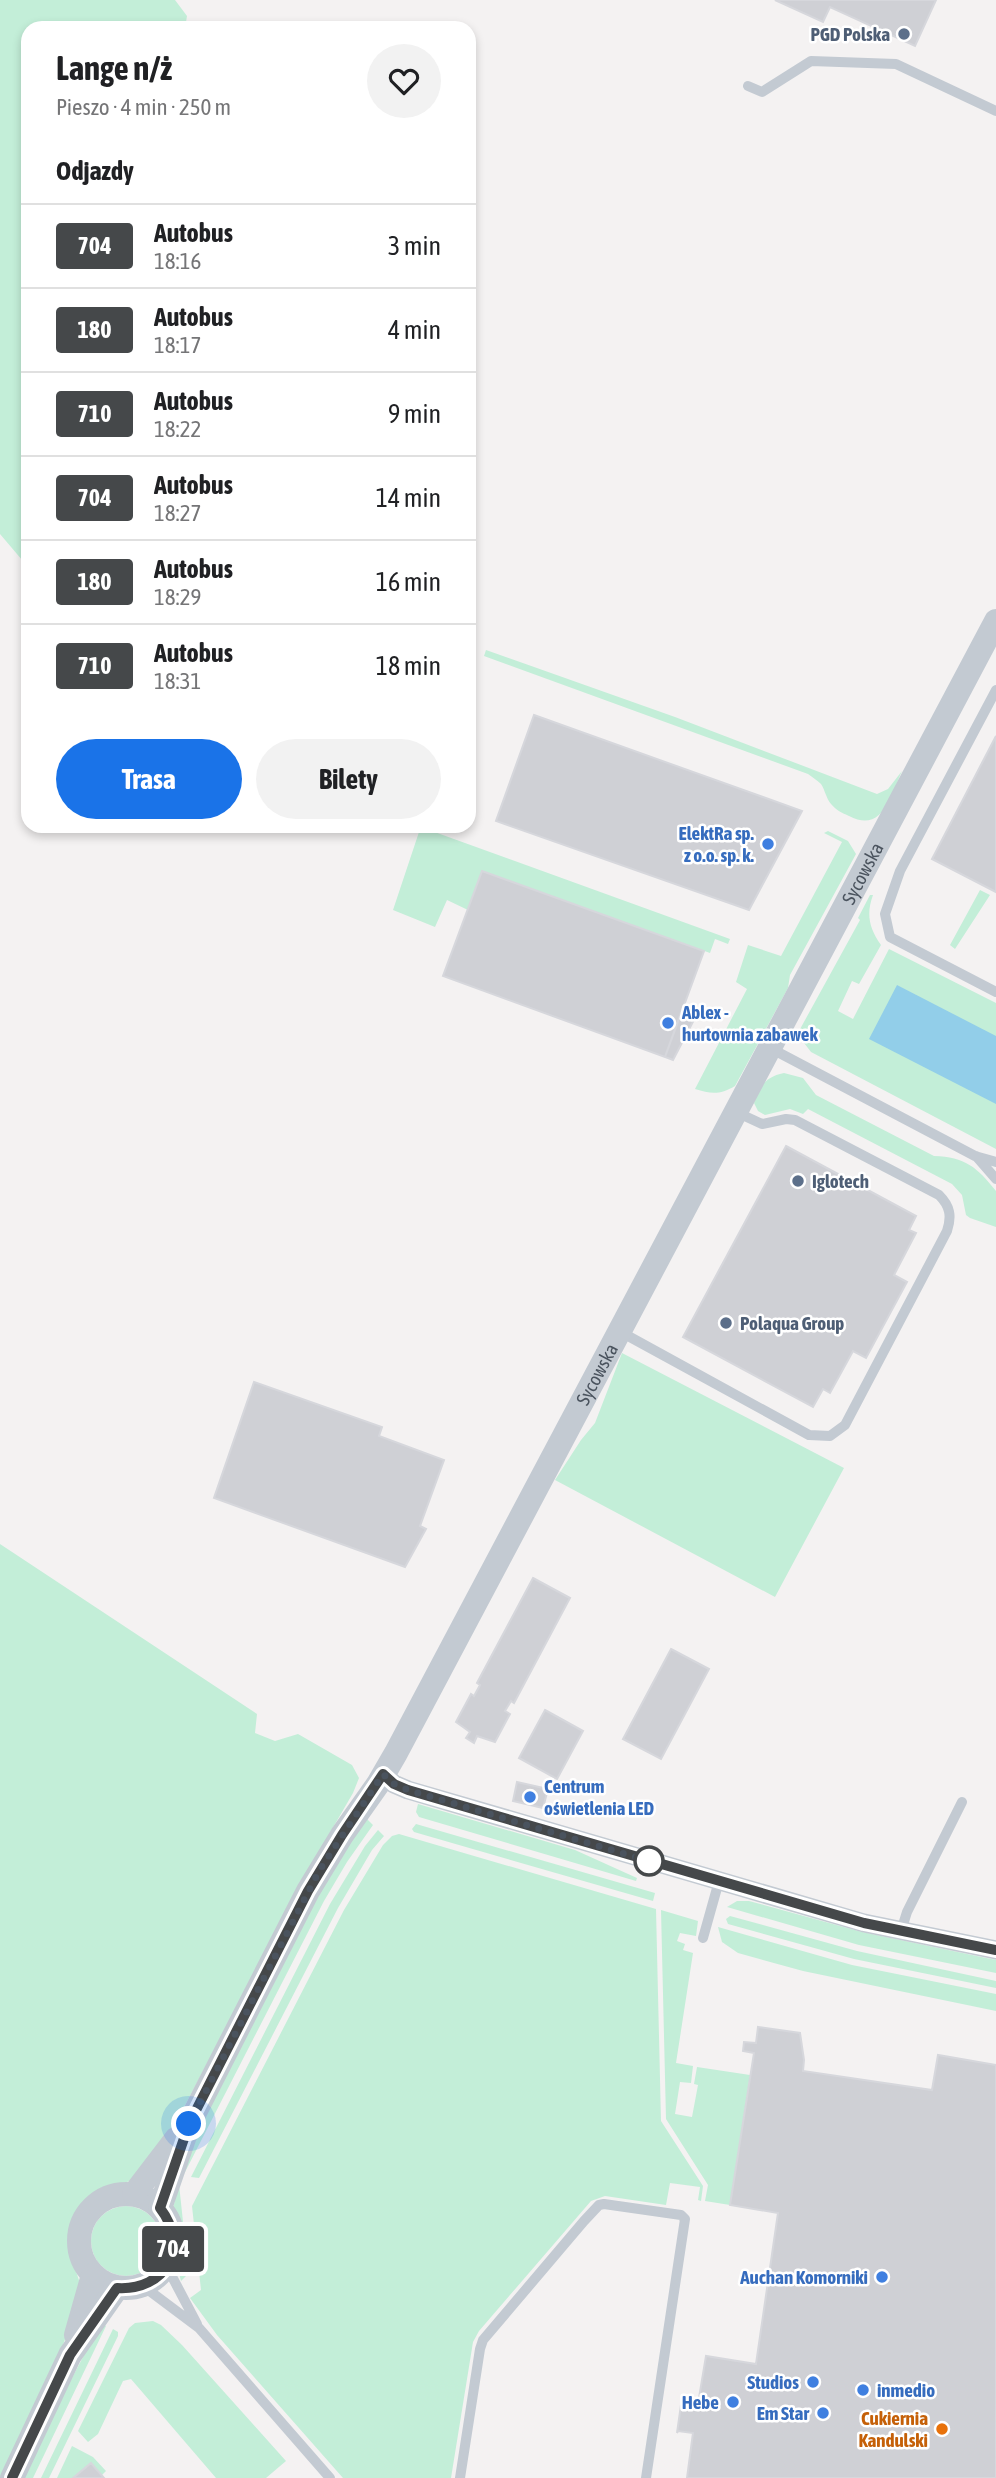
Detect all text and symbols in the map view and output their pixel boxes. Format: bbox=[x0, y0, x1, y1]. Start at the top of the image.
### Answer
place label: PGD Polska bbox=[810, 23, 890, 45]
marker: PGD Polska bbox=[896, 26, 912, 42]
button: heart bbox=[367, 44, 441, 118]
text: Lange n/ż bbox=[56, 49, 172, 87]
text: Pieszo · 4 min · 250 m bbox=[56, 94, 231, 120]
text: Odjazdy bbox=[56, 156, 134, 186]
text: Autobus bbox=[154, 218, 233, 248]
text: 3 min bbox=[388, 231, 441, 261]
text: 704 bbox=[78, 232, 111, 259]
text: 18:16 bbox=[154, 248, 201, 274]
text: Autobus bbox=[154, 302, 233, 332]
text: 4 min bbox=[388, 315, 441, 345]
text: 180 bbox=[78, 316, 111, 343]
text: 18:17 bbox=[154, 332, 201, 358]
text: Autobus bbox=[154, 386, 233, 416]
text: 9 min bbox=[388, 399, 441, 429]
text: 710 bbox=[78, 400, 111, 427]
text: 18:22 bbox=[154, 416, 201, 442]
text: Autobus bbox=[154, 470, 233, 500]
text: 14 min bbox=[376, 483, 441, 513]
text: 704 bbox=[78, 484, 111, 511]
text: 18:27 bbox=[154, 500, 201, 526]
text: Autobus bbox=[154, 554, 233, 584]
text: 16 min bbox=[376, 567, 441, 597]
text: 180 bbox=[78, 568, 111, 595]
text: 18:29 bbox=[154, 584, 201, 610]
text: Autobus bbox=[154, 638, 233, 668]
text: 18 min bbox=[376, 651, 441, 681]
text: 710 bbox=[78, 652, 111, 679]
text: 18:31 bbox=[154, 668, 201, 694]
button: Trasa bbox=[56, 739, 242, 819]
button: Bilety bbox=[256, 739, 441, 819]
place label: ElektRa sp. z o.o. sp. k. bbox=[679, 822, 755, 866]
marker: ElektRa sp. z o.o. sp. k. bbox=[760, 836, 776, 852]
street label: Sycowska bbox=[837, 839, 888, 908]
place label: Ablex - hurtownia zabawek bbox=[681, 1001, 818, 1045]
marker: Ablex - hurtownia zabawek bbox=[660, 1015, 676, 1031]
place label: Iglotech bbox=[812, 1170, 869, 1192]
marker: Iglotech bbox=[790, 1173, 806, 1189]
place label: Polaqua Group bbox=[740, 1312, 844, 1334]
marker: Polaqua Group bbox=[718, 1315, 734, 1331]
street label: Sycowska bbox=[571, 1340, 622, 1409]
place label: Centrum oświetlenia LED bbox=[544, 1775, 654, 1819]
marker: Centrum oświetlenia LED bbox=[522, 1789, 538, 1805]
unlabelled marker bbox=[634, 1846, 664, 1876]
your location bbox=[171, 2106, 206, 2141]
line badge: 704 bbox=[133, 2226, 213, 2272]
text: 704 bbox=[156, 2235, 190, 2262]
place label: Auchan Komorniki bbox=[739, 2266, 868, 2288]
marker: Auchan Komorniki bbox=[874, 2269, 890, 2285]
place label: Studios bbox=[747, 2371, 799, 2393]
marker: Studios bbox=[805, 2374, 821, 2390]
place label: inmedio bbox=[877, 2379, 935, 2401]
marker: inmedio bbox=[855, 2382, 871, 2398]
place label: Hebe bbox=[682, 2391, 719, 2413]
marker: Hebe bbox=[725, 2394, 741, 2410]
place label: Em Star bbox=[757, 2402, 809, 2424]
marker: Em Star bbox=[815, 2405, 831, 2421]
place label: Cukiernia Kandulski bbox=[858, 2407, 928, 2451]
marker: Cukiernia Kandulski bbox=[934, 2421, 950, 2437]

